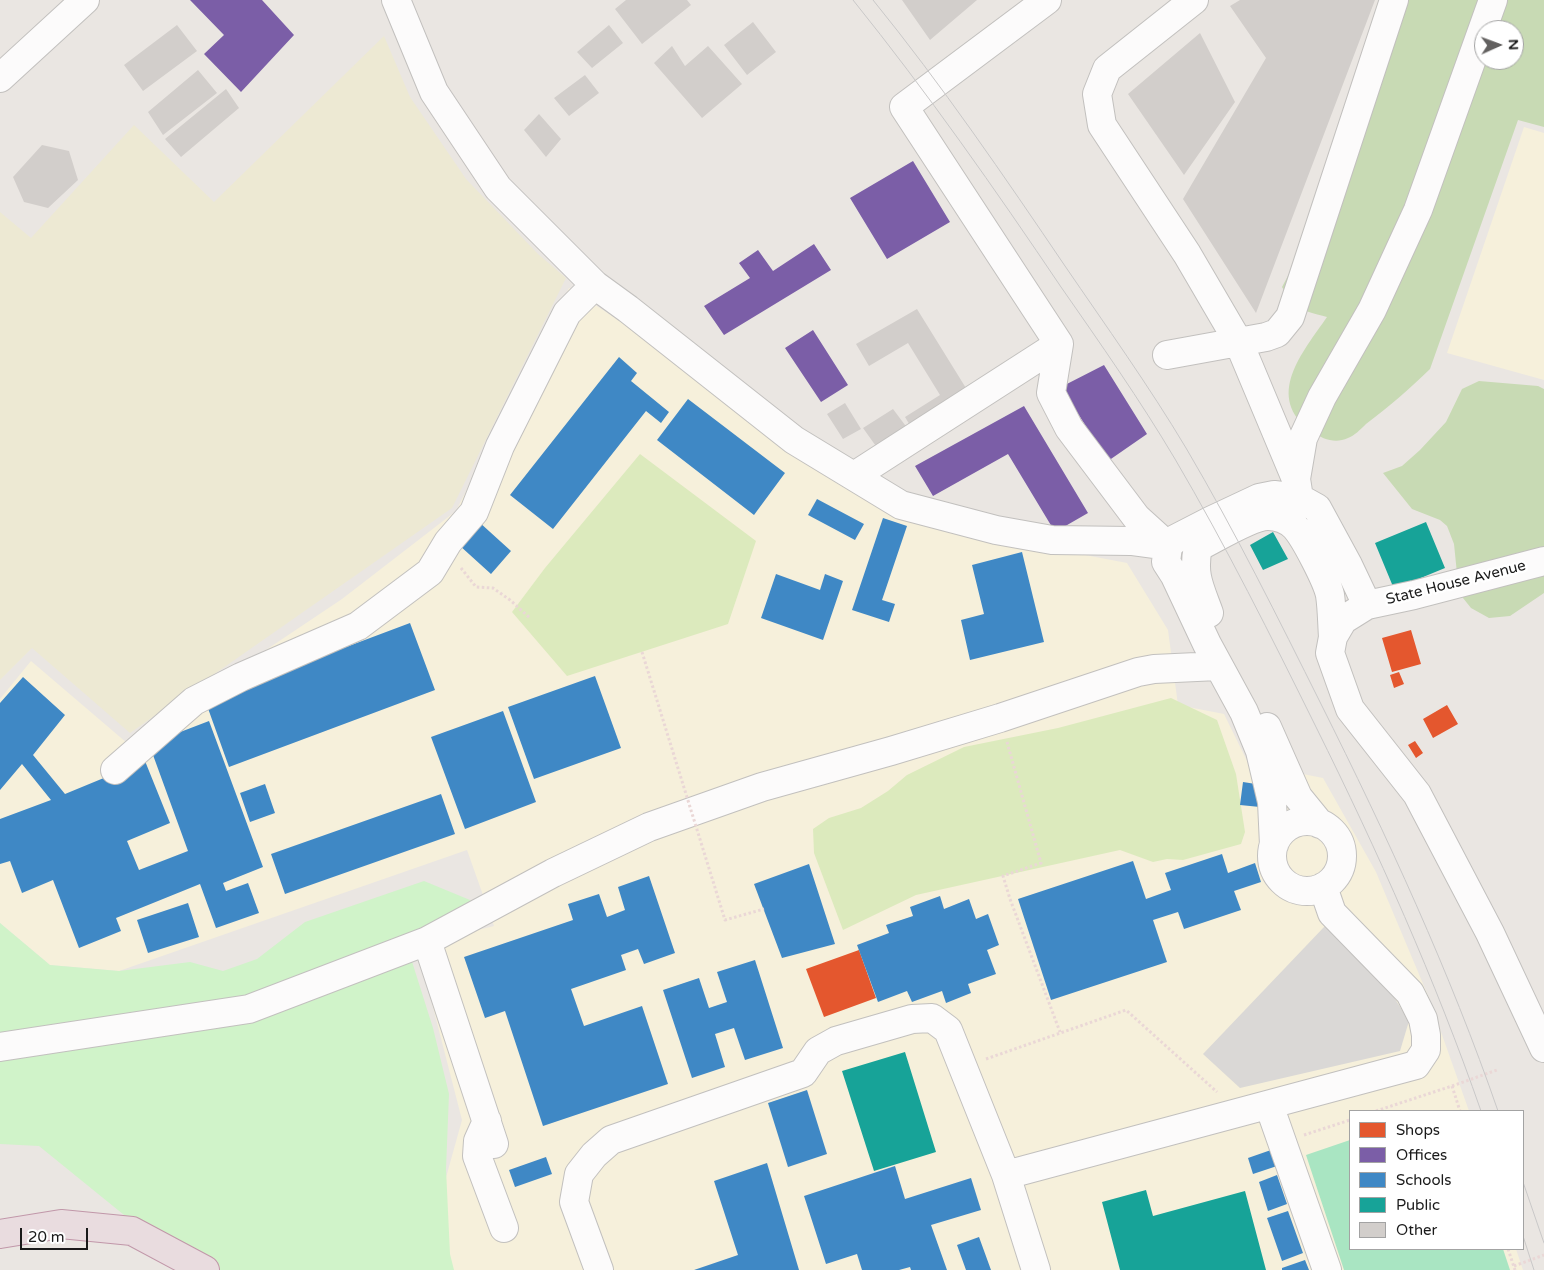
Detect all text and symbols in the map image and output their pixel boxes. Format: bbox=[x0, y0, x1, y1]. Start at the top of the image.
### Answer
north arrow bbox=[1474, 20, 1524, 70]
text: N bbox=[1505, 39, 1522, 50]
street label: State House Avenue bbox=[1384, 557, 1528, 609]
legend bbox=[1349, 1110, 1524, 1250]
text: Shops bbox=[1396, 1121, 1440, 1139]
text: Offices bbox=[1396, 1146, 1447, 1164]
text: Schools bbox=[1396, 1171, 1452, 1189]
text: Public bbox=[1396, 1196, 1440, 1214]
scale bar bbox=[22, 1218, 90, 1250]
text: Other bbox=[1396, 1221, 1437, 1239]
text: 20 m bbox=[28, 1228, 65, 1246]

